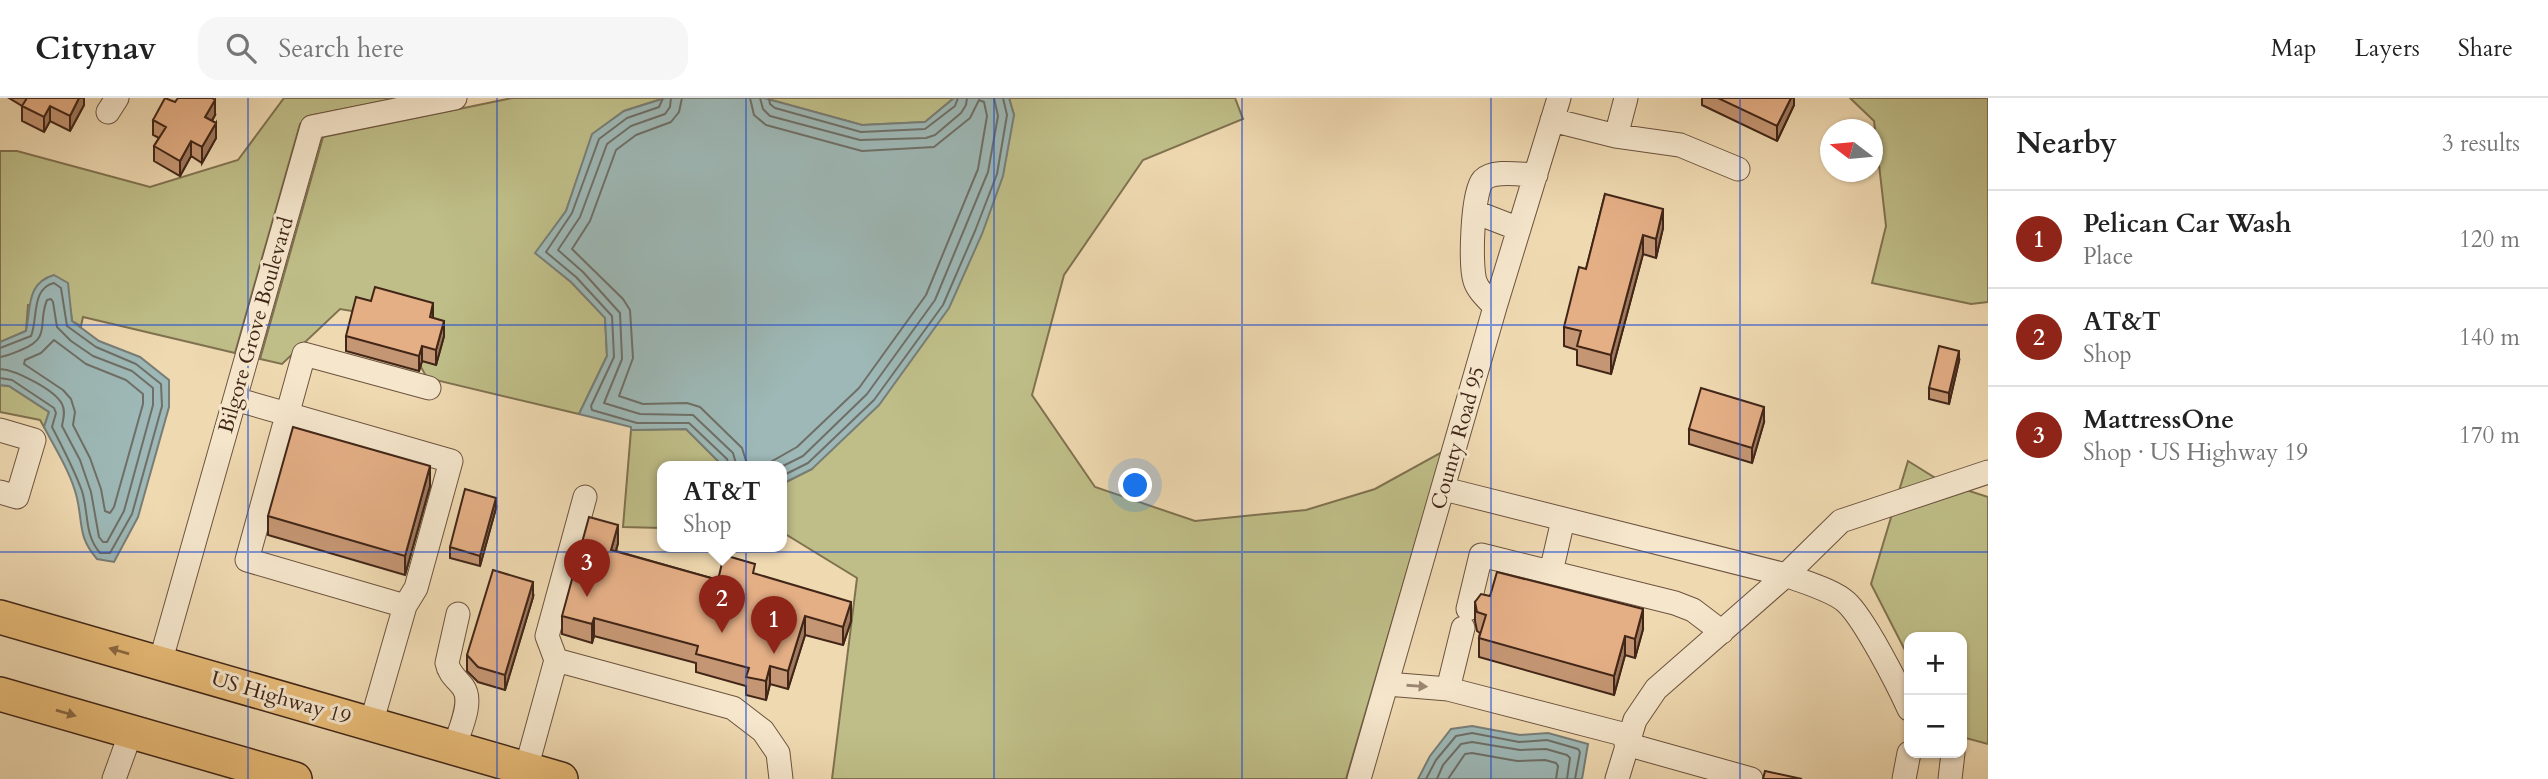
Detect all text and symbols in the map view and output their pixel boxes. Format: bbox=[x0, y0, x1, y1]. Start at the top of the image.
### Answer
search box bbox=[198, 17, 688, 80]
text: Citynav bbox=[35, 26, 156, 71]
icon: search bbox=[222, 29, 260, 67]
text: Search here bbox=[278, 31, 404, 66]
text: Map bbox=[2271, 32, 2317, 65]
text: Layers bbox=[2355, 32, 2420, 65]
text: Share bbox=[2458, 32, 2513, 65]
north arrow bbox=[1820, 119, 1883, 182]
text: Nearby bbox=[2016, 123, 2117, 164]
text: 3 results bbox=[2442, 128, 2520, 159]
text: Pelican Car Wash bbox=[2083, 206, 2291, 241]
street label: Bilgore Grove Boulevard bbox=[211, 214, 301, 436]
text: 1 bbox=[2033, 224, 2045, 255]
text: 120 m bbox=[2459, 224, 2520, 255]
text: Place bbox=[2083, 241, 2133, 272]
text: AT&T bbox=[2083, 304, 2161, 339]
text: 2 bbox=[2033, 322, 2045, 353]
text: 140 m bbox=[2459, 322, 2520, 353]
text: Shop bbox=[2083, 339, 2132, 370]
street label: County Road 95 bbox=[1424, 363, 1492, 513]
text: MattressOne bbox=[2083, 402, 2234, 437]
text: 3 bbox=[2033, 420, 2045, 451]
text: 170 m bbox=[2459, 420, 2520, 451]
text: Shop · US Highway 19 bbox=[2083, 437, 2308, 468]
popup bbox=[657, 461, 787, 552]
your location bbox=[1118, 468, 1152, 502]
text: AT&T bbox=[683, 474, 761, 509]
text: Shop bbox=[683, 509, 732, 540]
pin: 3 bbox=[564, 539, 610, 597]
pin: 2 bbox=[699, 575, 745, 633]
pin: 1 bbox=[751, 596, 797, 654]
map controls bbox=[1904, 632, 1967, 758]
button: + bbox=[1904, 632, 1967, 695]
one-way arrow bbox=[108, 645, 130, 656]
street label: US Highway 19 bbox=[208, 664, 355, 732]
one-way arrow bbox=[1407, 681, 1429, 692]
button: − bbox=[1904, 695, 1967, 758]
one-way arrow bbox=[55, 708, 77, 719]

